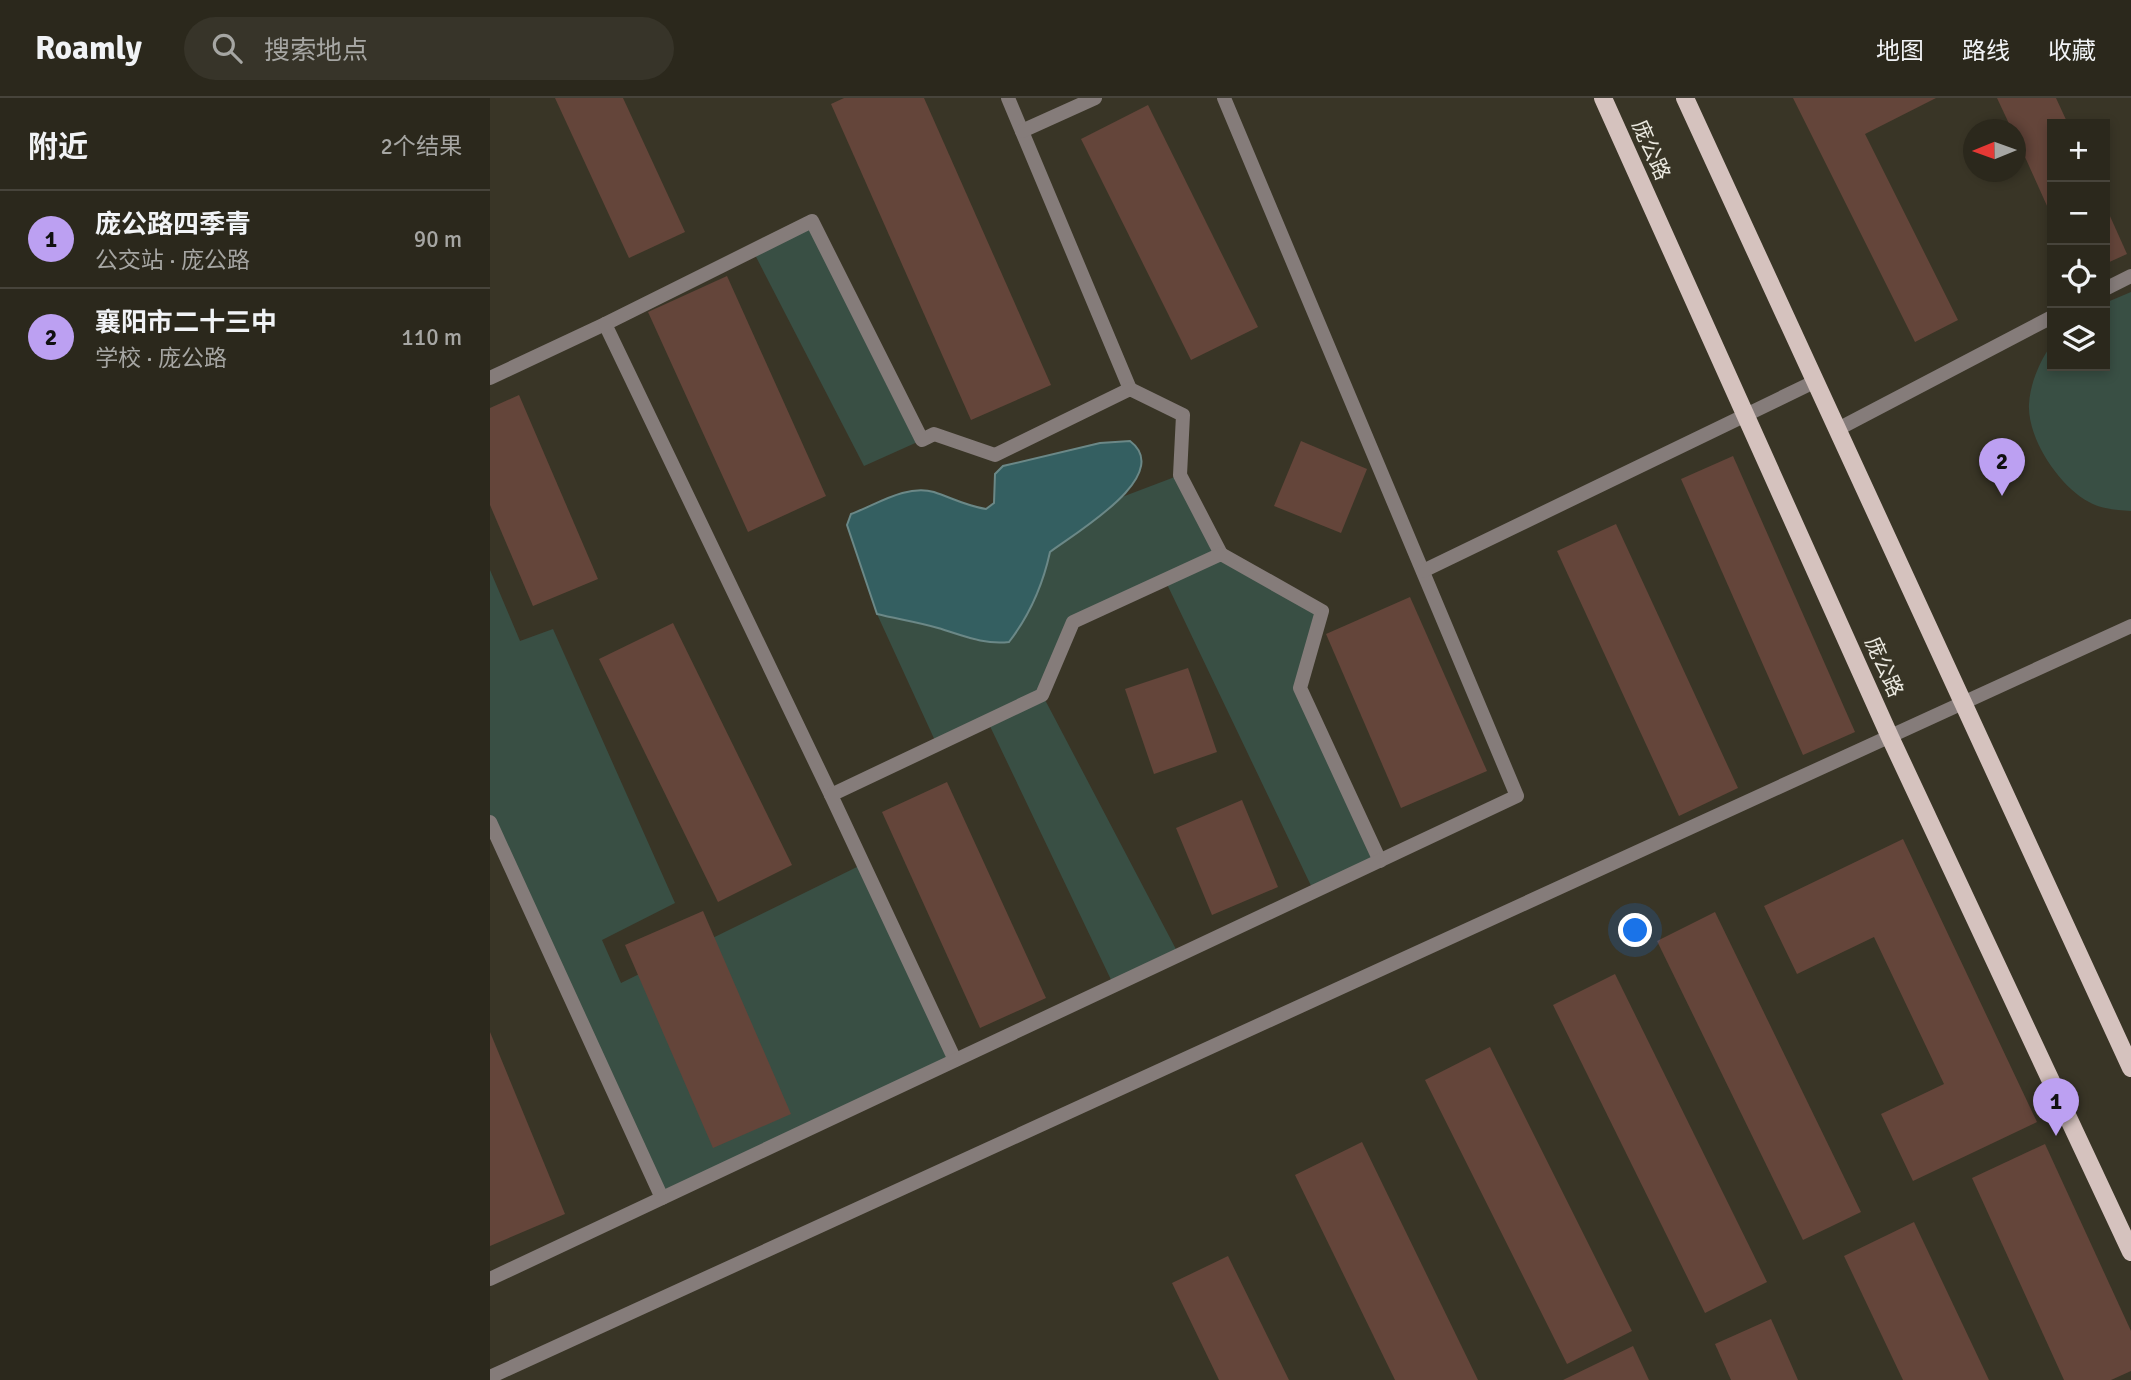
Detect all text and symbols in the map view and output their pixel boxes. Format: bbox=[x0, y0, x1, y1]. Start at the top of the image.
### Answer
search box bbox=[184, 17, 674, 80]
text: Roamly bbox=[35, 28, 142, 69]
icon: search bbox=[208, 29, 246, 67]
text: 搜索地点 bbox=[264, 35, 368, 67]
text: 地图 bbox=[1876, 36, 1924, 66]
text: 路线 bbox=[1962, 36, 2010, 66]
text: 收藏 bbox=[2048, 36, 2096, 66]
street label: 庞公路 bbox=[1626, 116, 1676, 184]
north arrow bbox=[1963, 119, 2026, 182]
map controls bbox=[2047, 119, 2110, 371]
button: + bbox=[2047, 119, 2110, 182]
text: 附近 bbox=[28, 129, 88, 166]
text: 2个结果 bbox=[381, 132, 462, 161]
button: − bbox=[2047, 182, 2110, 245]
text: 庞公路四季青 bbox=[95, 209, 251, 241]
text: 1 bbox=[45, 225, 57, 254]
text: 90 m bbox=[414, 225, 462, 254]
button: locate bbox=[2047, 245, 2110, 308]
text: 公交站 · 庞公路 bbox=[95, 246, 250, 275]
text: 襄阳市二十三中 bbox=[95, 307, 277, 339]
button: layers bbox=[2047, 308, 2110, 371]
text: 2 bbox=[45, 323, 57, 352]
text: 110 m bbox=[401, 323, 462, 352]
text: 学校 · 庞公路 bbox=[95, 344, 227, 373]
pin: 2 bbox=[1979, 438, 2025, 496]
street label: 庞公路 bbox=[1859, 633, 1909, 701]
your location bbox=[1618, 913, 1652, 947]
pin: 1 bbox=[2033, 1078, 2079, 1136]

